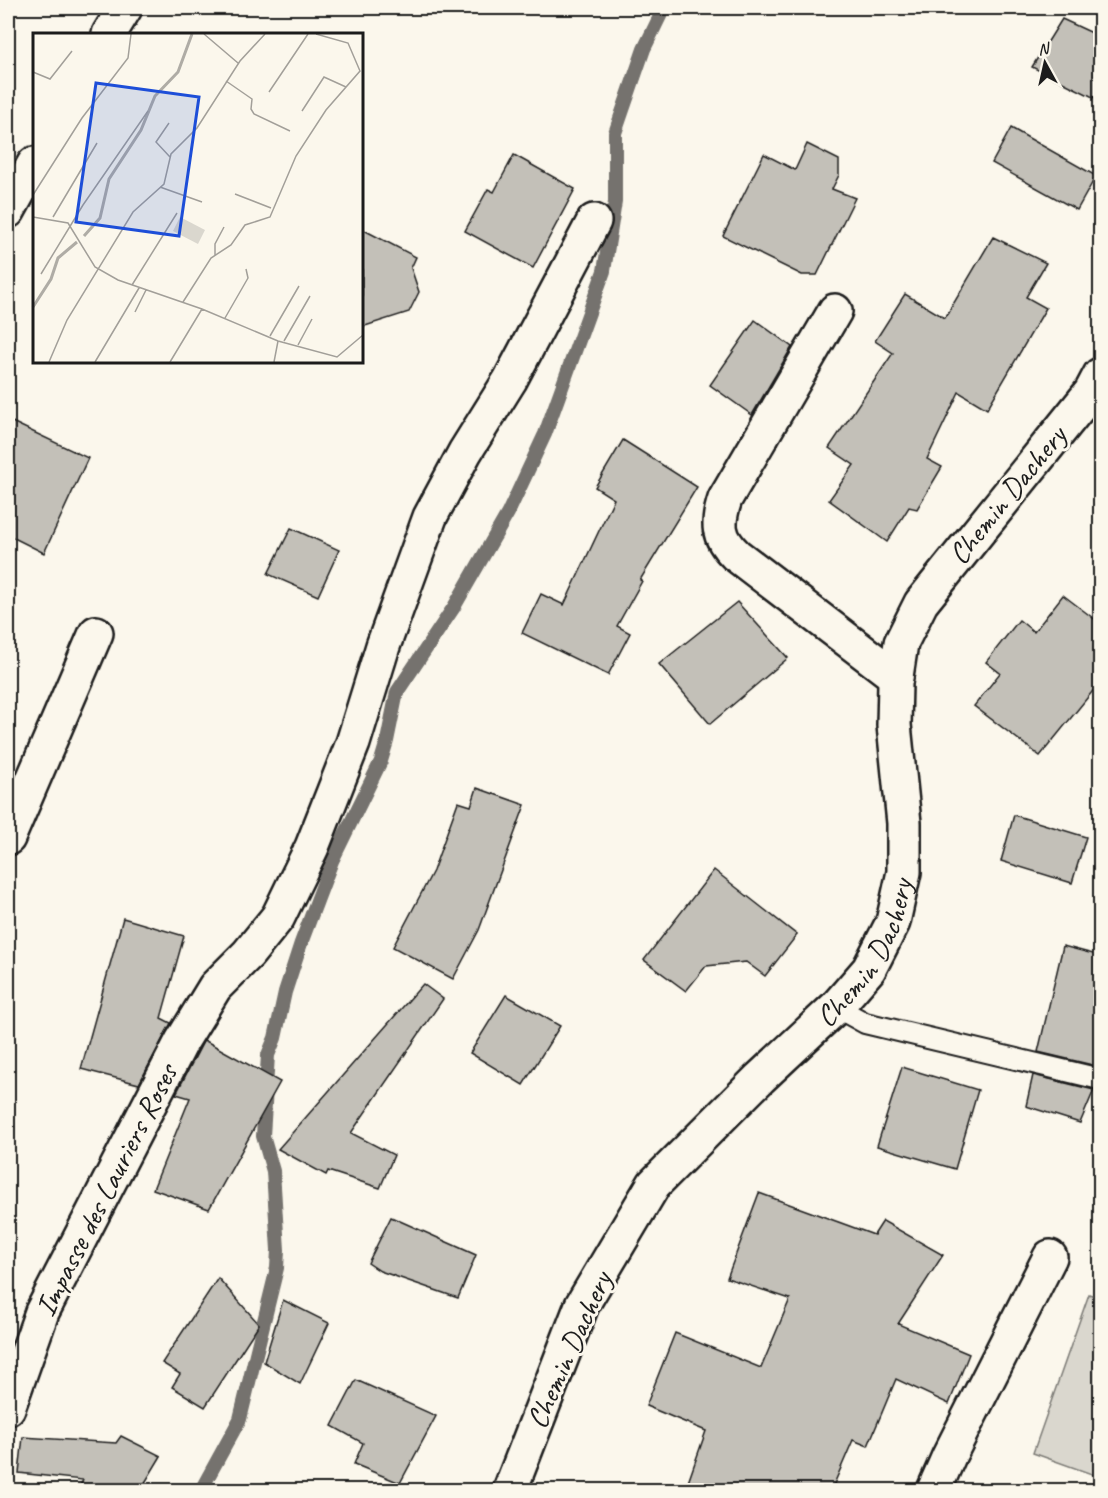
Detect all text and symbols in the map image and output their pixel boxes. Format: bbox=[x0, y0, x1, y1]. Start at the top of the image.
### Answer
inset map bbox=[33, 33, 363, 363]
north arrow bbox=[1015, 33, 1075, 93]
text: N bbox=[1037, 38, 1052, 60]
street label: Chemin Dachery bbox=[940, 416, 1076, 572]
street label: Chemin Dachery bbox=[808, 873, 921, 1035]
street label: Impasse des Lauriers Roses bbox=[26, 1055, 187, 1322]
street label: Chemin Dachery bbox=[518, 1263, 621, 1434]

